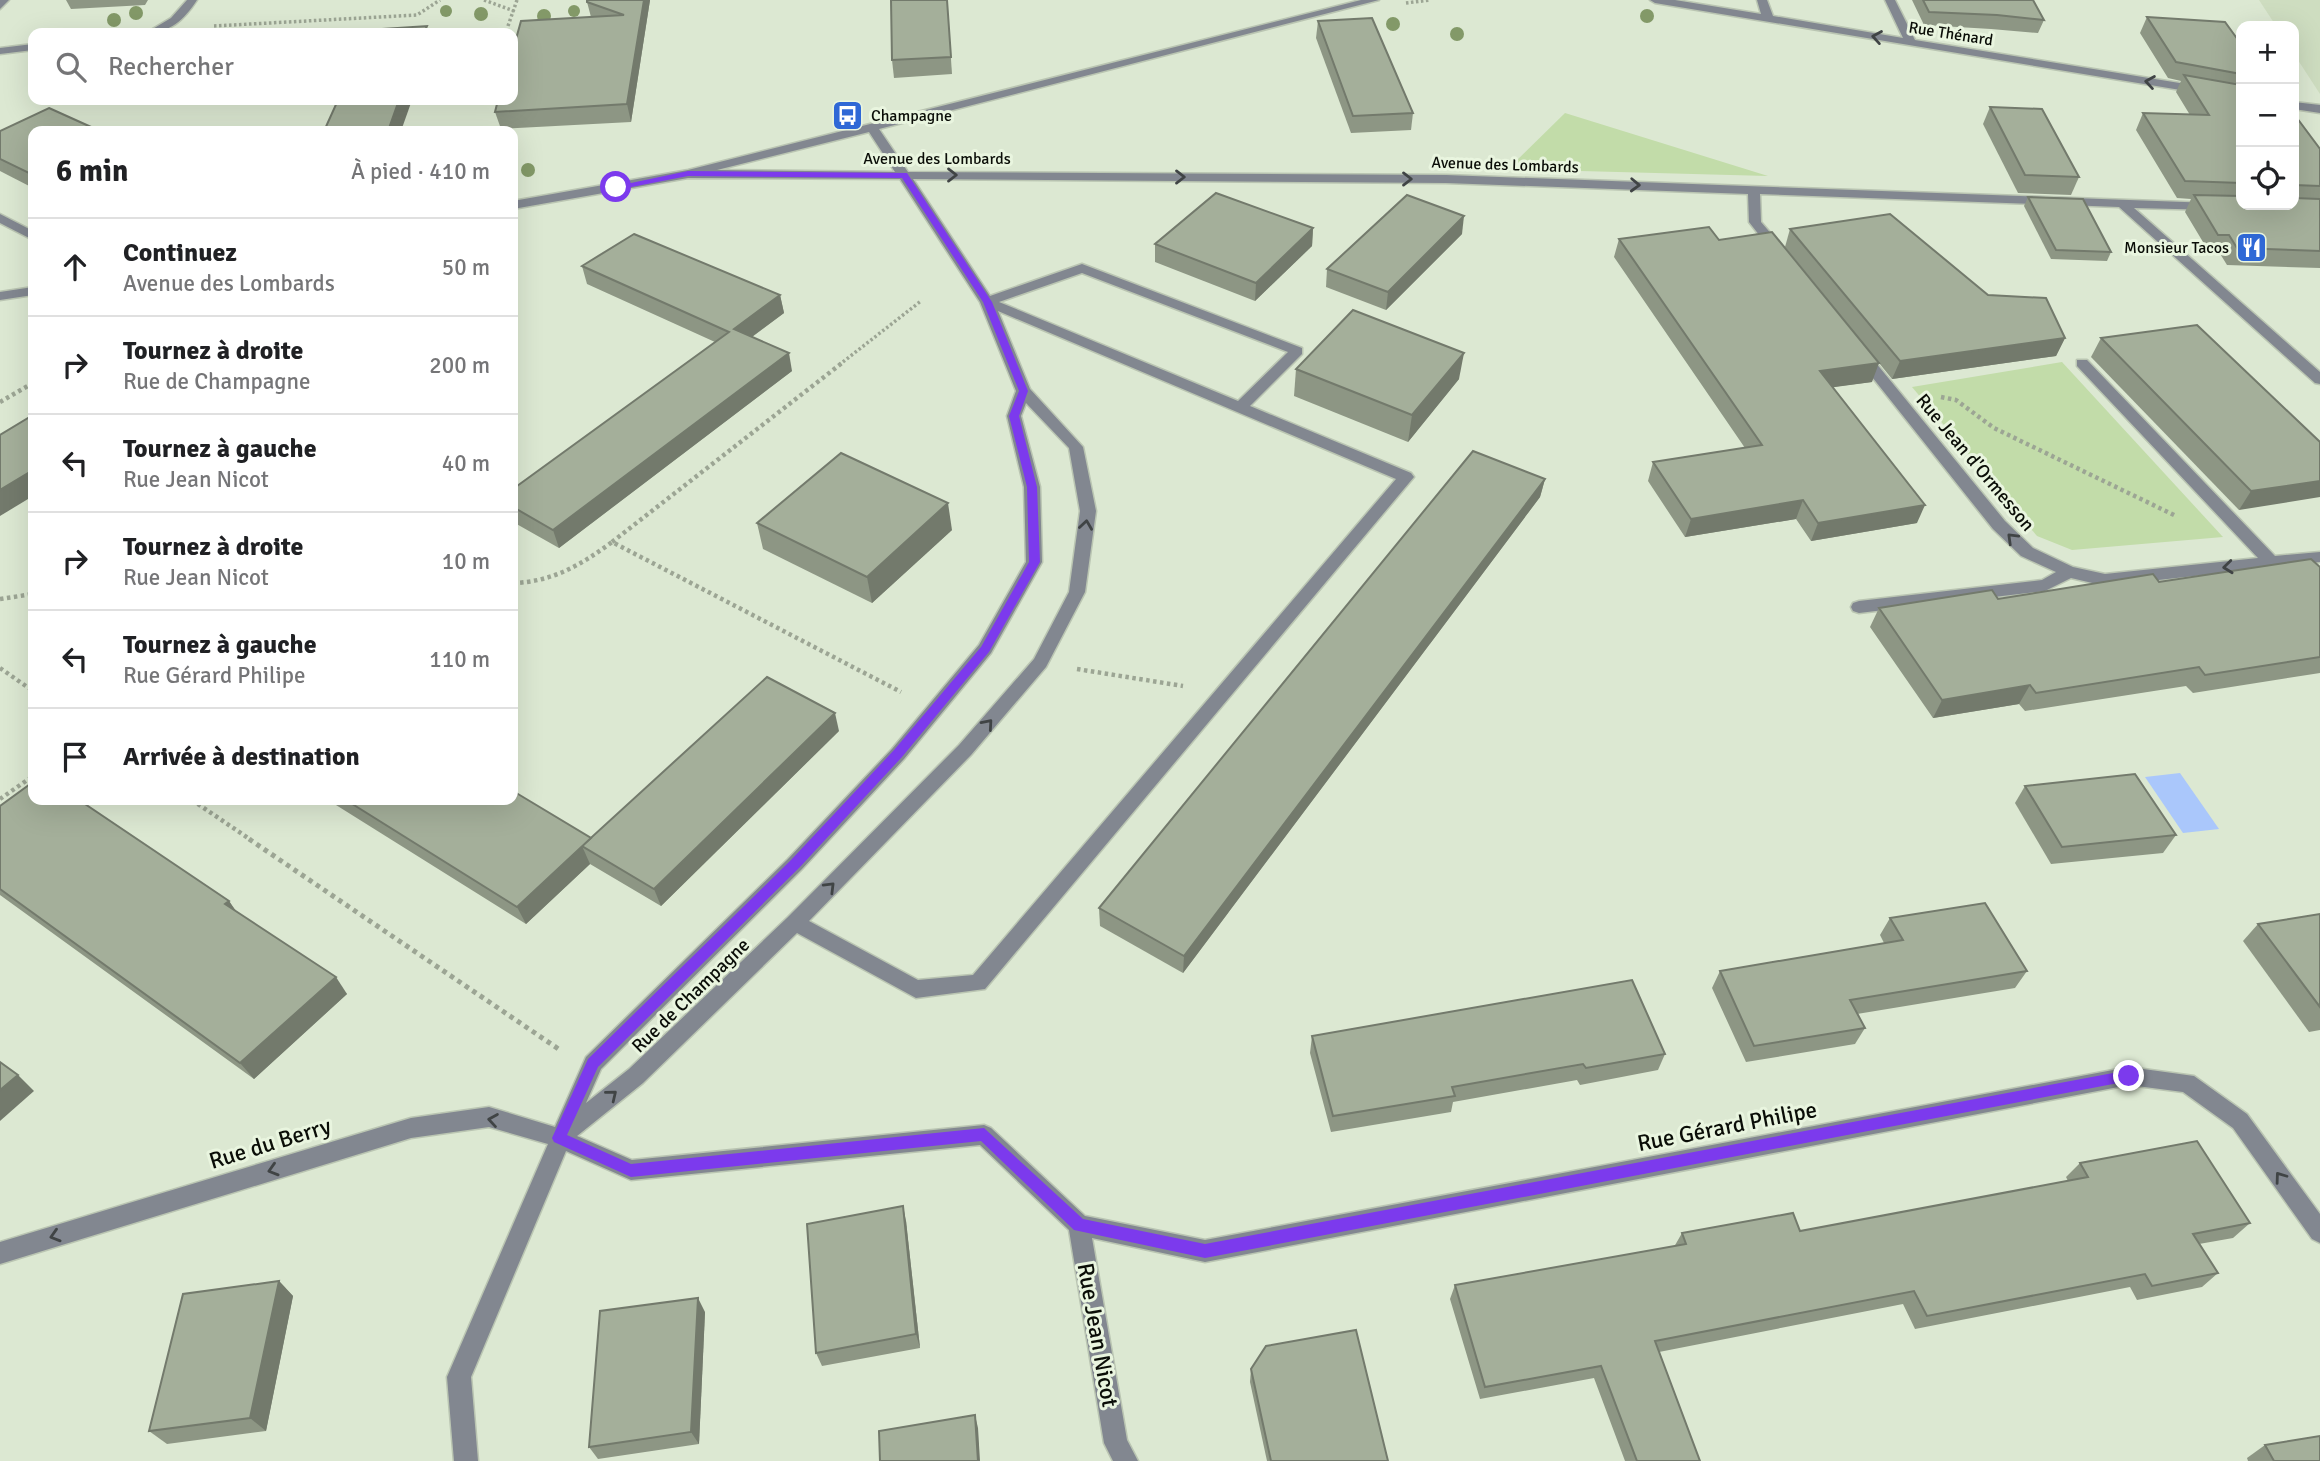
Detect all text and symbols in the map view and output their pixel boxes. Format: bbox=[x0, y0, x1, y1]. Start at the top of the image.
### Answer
street label: Rue Thénard bbox=[1907, 17, 1994, 51]
map controls bbox=[2236, 21, 2299, 210]
button: + bbox=[2236, 21, 2299, 84]
search box bbox=[28, 28, 518, 105]
one-way arrow bbox=[1871, 30, 1883, 45]
icon: search bbox=[52, 48, 90, 86]
text: Rechercher bbox=[108, 51, 234, 83]
one-way arrow bbox=[2144, 75, 2156, 90]
button: − bbox=[2236, 84, 2299, 147]
bus stop icon: Champagne bbox=[831, 98, 865, 132]
place label: Champagne bbox=[871, 106, 952, 126]
button: locate bbox=[2236, 147, 2299, 210]
street label: Avenue des Lombards bbox=[863, 149, 1011, 169]
street label: Avenue des Lombards bbox=[1431, 152, 1579, 178]
text: 6 min bbox=[56, 153, 128, 190]
text: À pied · 410 m bbox=[351, 157, 490, 186]
one-way arrow bbox=[947, 168, 958, 183]
one-way arrow bbox=[1175, 169, 1185, 185]
route start bbox=[600, 171, 631, 202]
one-way arrow bbox=[1402, 171, 1413, 187]
one-way arrow bbox=[1629, 178, 1640, 193]
restaurant icon: Monsieur Tacos bbox=[2235, 230, 2269, 264]
text: Continuez bbox=[123, 237, 237, 269]
place label: Monsieur Tacos bbox=[2124, 238, 2229, 258]
icon: ahead bbox=[56, 248, 94, 286]
text: 50 m bbox=[442, 253, 490, 282]
text: Avenue des Lombards bbox=[123, 269, 335, 298]
text: Tournez à droite bbox=[123, 335, 303, 367]
icon: right bbox=[56, 346, 94, 384]
text: 200 m bbox=[429, 351, 490, 380]
text: Rue de Champagne bbox=[123, 367, 311, 396]
street label: Rue Jean d'Ormesson bbox=[1911, 389, 2040, 536]
text: Tournez à gauche bbox=[123, 433, 317, 465]
icon: left bbox=[56, 444, 94, 482]
text: 40 m bbox=[442, 449, 490, 478]
text: Rue Jean Nicot bbox=[123, 465, 269, 494]
one-way arrow bbox=[1078, 519, 1093, 531]
text: Tournez à droite bbox=[123, 531, 303, 563]
one-way arrow bbox=[2007, 533, 2020, 546]
icon: right bbox=[56, 542, 94, 580]
text: 10 m bbox=[442, 547, 490, 576]
one-way arrow bbox=[2222, 559, 2233, 574]
text: Rue Jean Nicot bbox=[123, 563, 269, 592]
text: Tournez à gauche bbox=[123, 629, 317, 661]
icon: left bbox=[56, 640, 94, 678]
text: 110 m bbox=[429, 645, 490, 674]
text: Rue Gérard Philipe bbox=[123, 661, 306, 690]
one-way arrow bbox=[980, 719, 992, 732]
icon: arrive bbox=[56, 738, 94, 776]
text: Arrivée à destination bbox=[123, 741, 360, 773]
one-way arrow bbox=[821, 883, 834, 896]
street label: Rue de Champagne bbox=[627, 933, 755, 1058]
route end bbox=[2113, 1060, 2144, 1091]
one-way arrow bbox=[604, 1091, 617, 1103]
street label: Rue Gérard Philipe bbox=[1635, 1095, 1819, 1158]
street label: Rue du Berry bbox=[206, 1111, 335, 1176]
one-way arrow bbox=[487, 1113, 499, 1128]
one-way arrow bbox=[267, 1161, 279, 1176]
one-way arrow bbox=[2276, 1172, 2288, 1185]
one-way arrow bbox=[50, 1228, 62, 1243]
street label: Rue Jean Nicot bbox=[1071, 1261, 1124, 1409]

